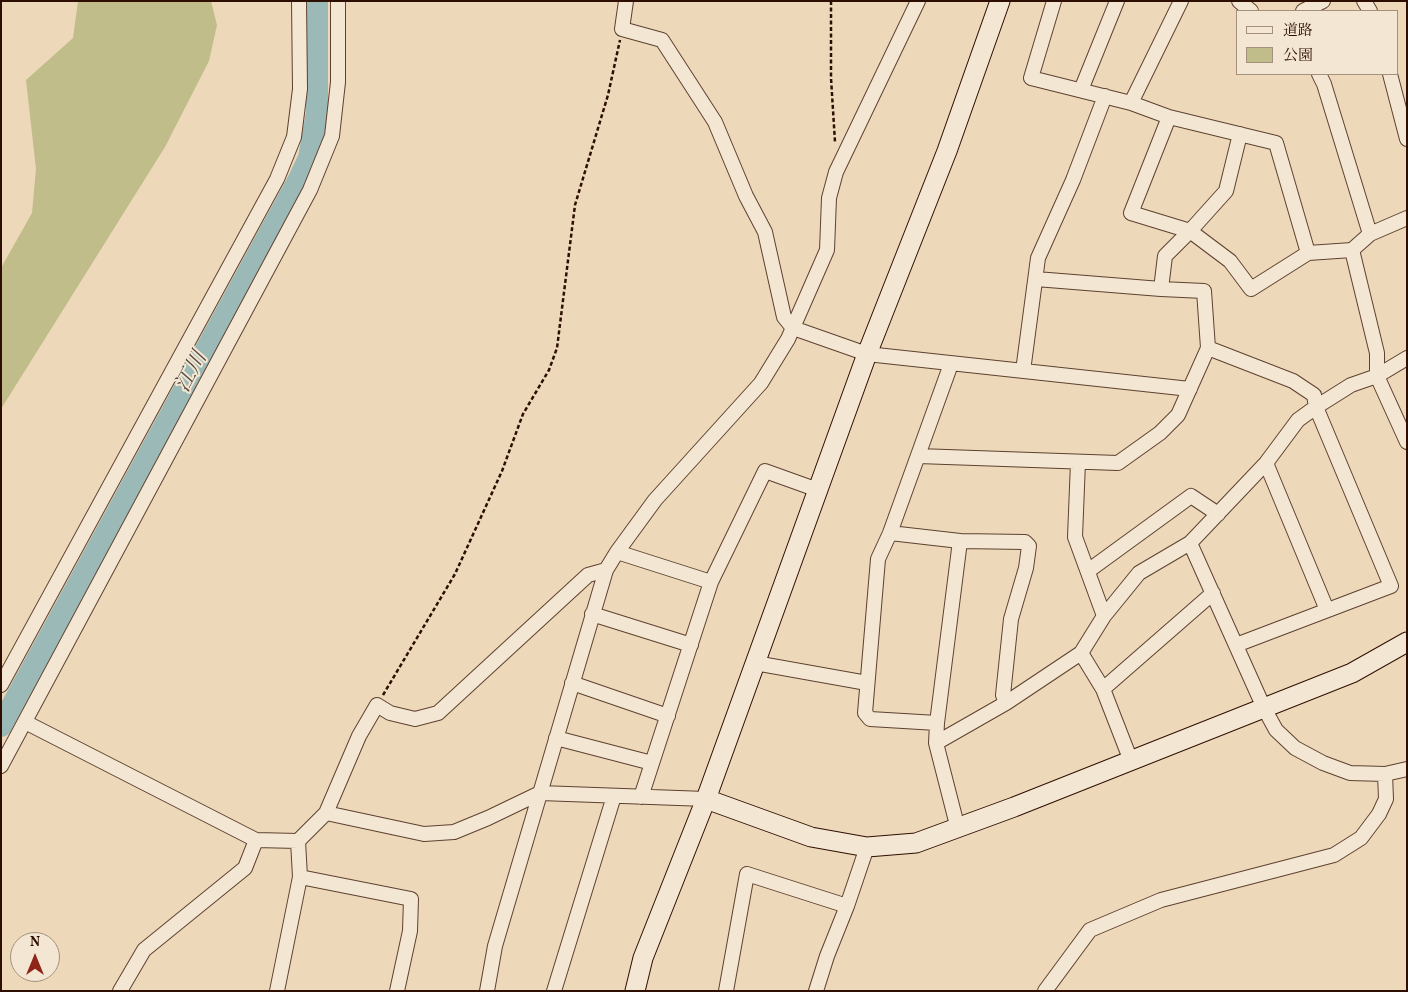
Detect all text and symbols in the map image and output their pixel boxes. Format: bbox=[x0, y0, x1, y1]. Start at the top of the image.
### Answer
legend bbox=[1236, 10, 1398, 75]
text: 道路 bbox=[1283, 21, 1313, 42]
text: 公園 bbox=[1283, 46, 1313, 67]
water label: 江川 bbox=[172, 349, 214, 397]
north arrow bbox=[10, 932, 60, 982]
text: N bbox=[30, 933, 40, 952]

